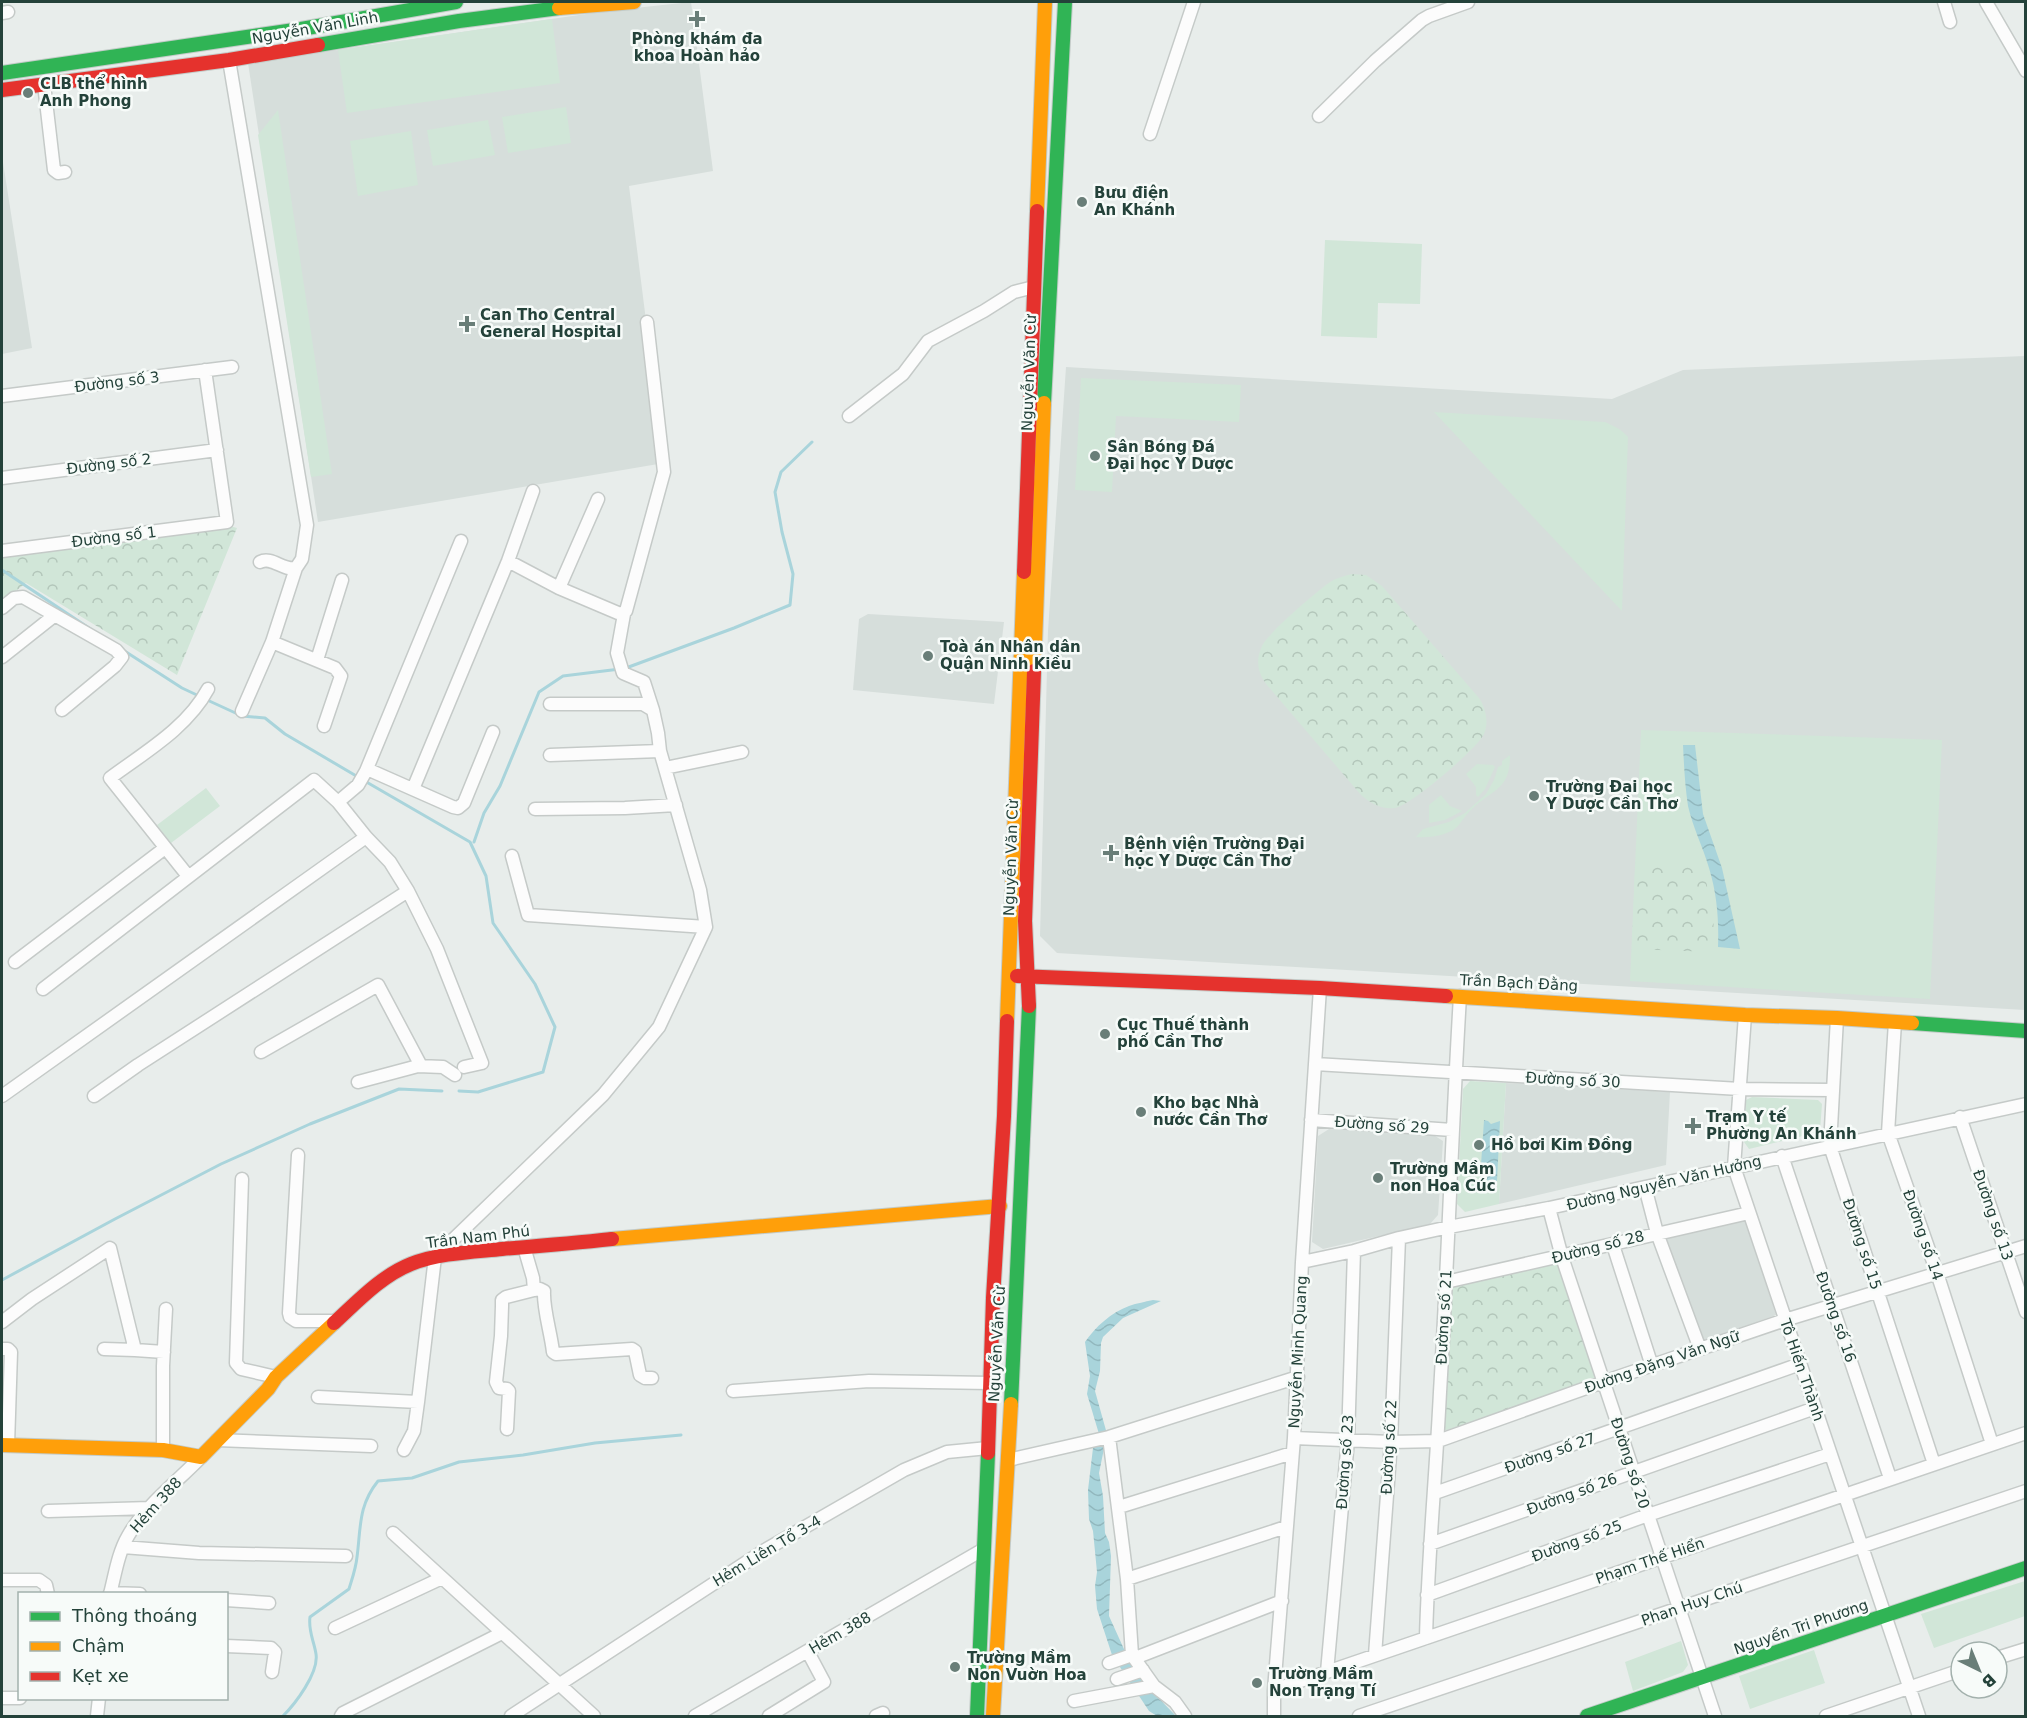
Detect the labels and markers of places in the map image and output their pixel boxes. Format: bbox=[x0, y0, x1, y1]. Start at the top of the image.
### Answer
marker: Phòng khám đa khoa Hoàn hảo bbox=[688, 10, 706, 28]
place label: Phòng khám đa khoa Hoàn hảo bbox=[631, 30, 763, 65]
place label: CLB thể hình Anh Phong bbox=[40, 74, 148, 110]
marker: CLB thể hình Anh Phong bbox=[21, 86, 35, 100]
place label: Bưu điện An Khánh bbox=[1094, 184, 1175, 219]
marker: Bưu điện An Khánh bbox=[1075, 195, 1089, 209]
place label: Can Tho Central General Hospital bbox=[480, 306, 621, 341]
marker: Can Tho Central General Hospital bbox=[458, 315, 476, 333]
place label: Sân Bóng Đá Đại học Y Dược bbox=[1107, 438, 1234, 473]
marker: Sân Bóng Đá Đại học Y Dược bbox=[1088, 449, 1102, 463]
place label: Toà án Nhân dân Quận Ninh Kiều bbox=[940, 638, 1081, 673]
marker: Toà án Nhân dân Quận Ninh Kiều bbox=[921, 649, 935, 663]
place label: Trường Đại học Y Dược Cần Thơ bbox=[1545, 778, 1679, 813]
marker: Trường Đại học Y Dược Cần Thơ bbox=[1527, 789, 1541, 803]
place label: Bệnh viện Trường Đại học Y Dược Cần Thơ bbox=[1124, 835, 1305, 870]
marker: Bệnh viện Trường Đại học Y Dược Cần Thơ bbox=[1102, 844, 1120, 862]
place label: Cục Thuế thành phố Cần Thơ bbox=[1117, 1015, 1249, 1051]
marker: Cục Thuế thành phố Cần Thơ bbox=[1098, 1027, 1112, 1041]
place label: Kho bạc Nhà nước Cần Thơ bbox=[1153, 1094, 1268, 1129]
marker: Kho bạc Nhà nước Cần Thơ bbox=[1134, 1105, 1148, 1119]
place label: Trạm Y tế Phường An Khánh bbox=[1706, 1107, 1857, 1143]
marker: Trạm Y tế Phường An Khánh bbox=[1684, 1117, 1702, 1135]
place label: Hồ bơi Kim Đồng bbox=[1491, 1135, 1632, 1154]
marker: Hồ bơi Kim Đồng bbox=[1472, 1138, 1486, 1152]
place label: Trường Mầm non Hoa Cúc bbox=[1390, 1160, 1496, 1195]
marker: Trường Mầm non Hoa Cúc bbox=[1371, 1171, 1385, 1185]
place label: Trường Mầm Non Vuờn Hoa bbox=[967, 1649, 1087, 1684]
marker: Trường Mầm Non Vuờn Hoa bbox=[948, 1660, 962, 1674]
place label: Trường Mầm Non Trạng Tí bbox=[1269, 1665, 1377, 1700]
marker: Trường Mầm Non Trạng Tí bbox=[1250, 1676, 1264, 1690]

